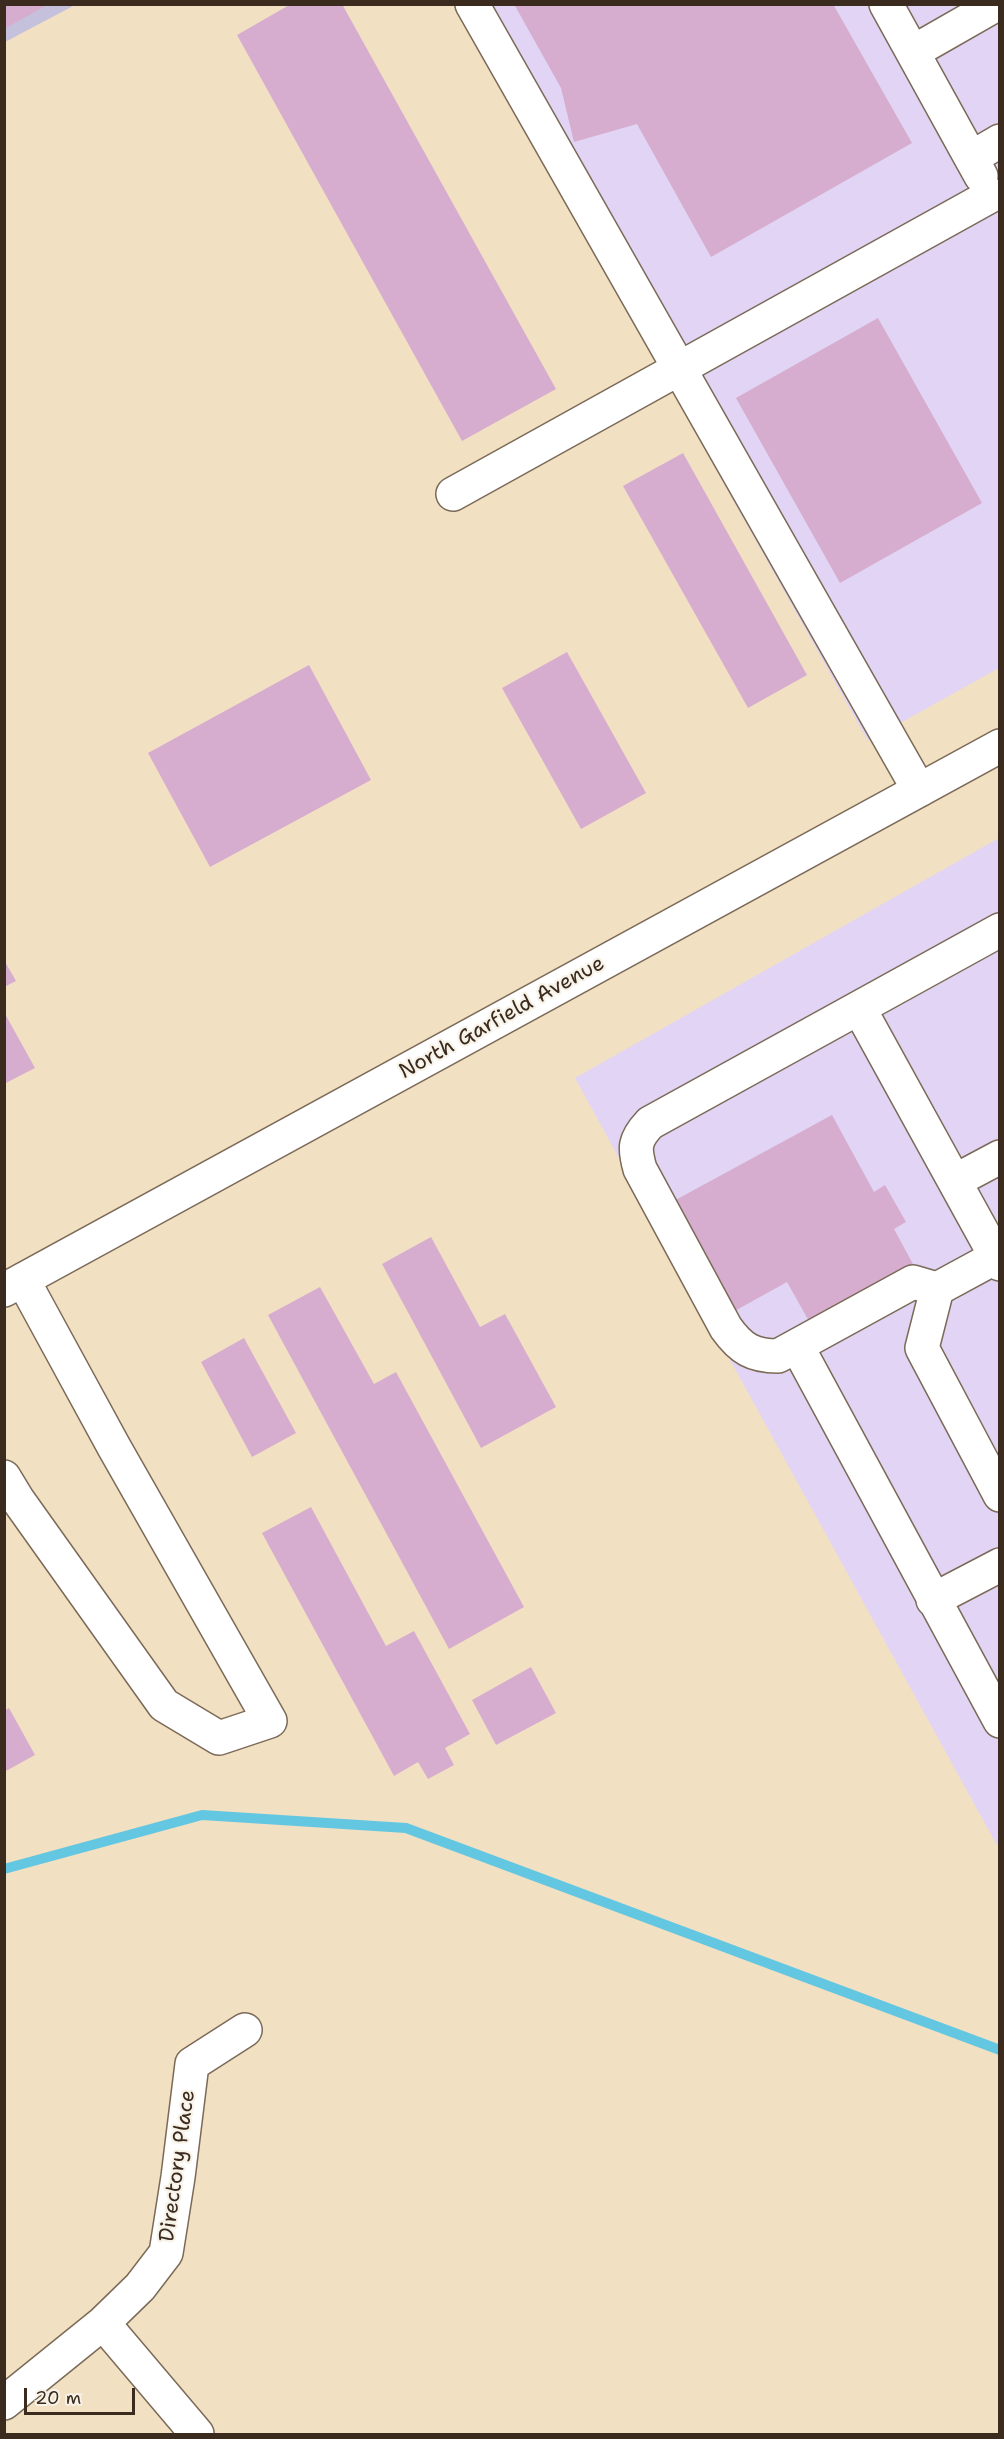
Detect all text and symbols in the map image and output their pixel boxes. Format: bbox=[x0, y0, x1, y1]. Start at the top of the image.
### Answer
street label: North Garfield Avenue bbox=[395, 951, 609, 1085]
street label: Directory Place bbox=[155, 2088, 201, 2244]
scale bar bbox=[27, 2376, 138, 2414]
text: 20 m bbox=[35, 2386, 81, 2410]

